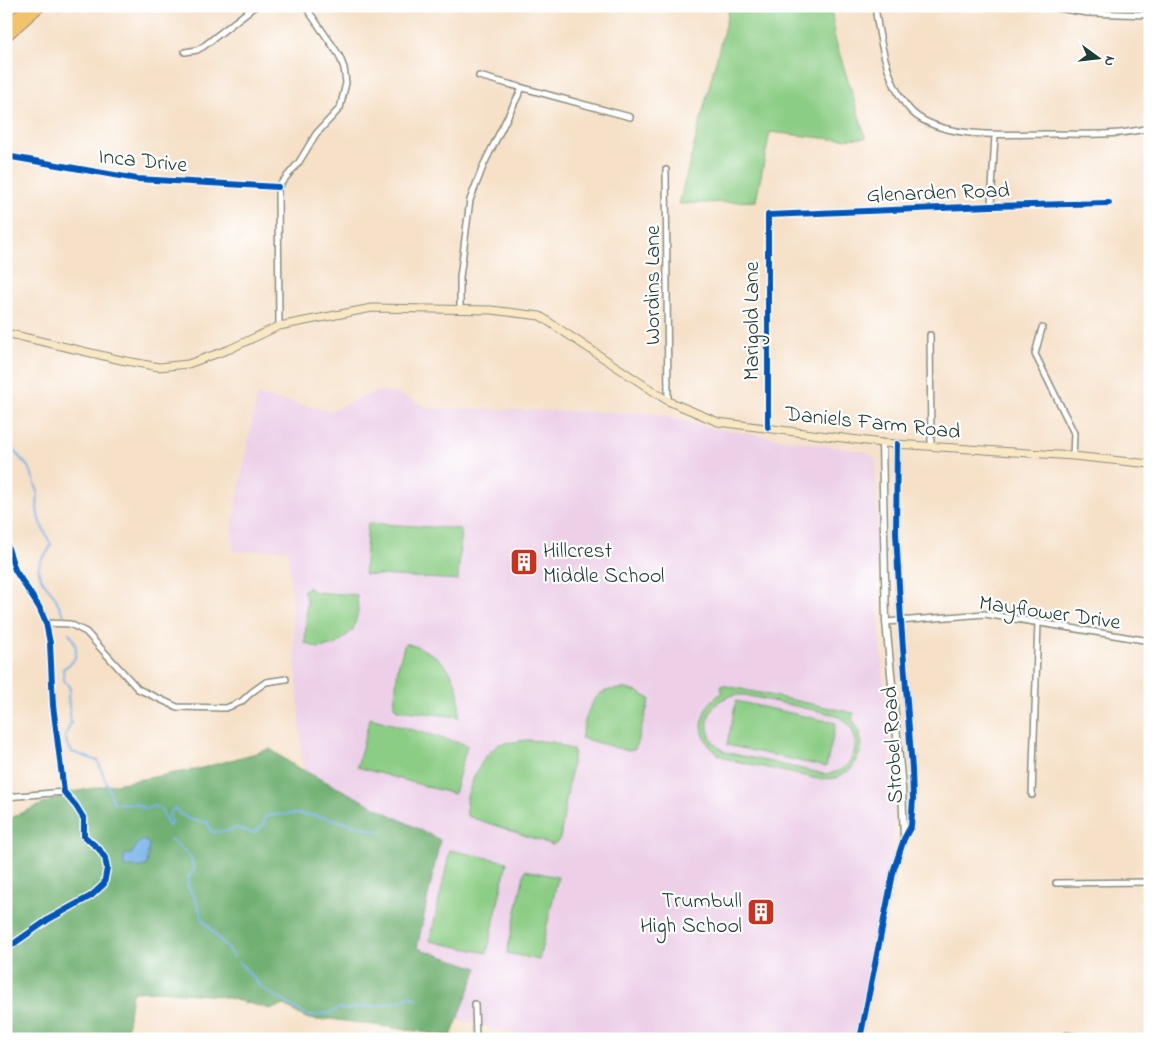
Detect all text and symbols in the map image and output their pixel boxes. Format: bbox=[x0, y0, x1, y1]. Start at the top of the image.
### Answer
north arrow bbox=[1074, 32, 1124, 82]
text: N bbox=[1098, 54, 1120, 68]
street label: Inca Drive bbox=[97, 141, 189, 183]
street label: Glenarden Road bbox=[866, 176, 1010, 212]
street label: Wordins Lane bbox=[638, 225, 670, 345]
street label: Marigold Lane bbox=[737, 261, 770, 380]
street label: Daniels Farm Road bbox=[782, 399, 962, 449]
place label: Hillcrest Middle School bbox=[543, 536, 664, 593]
building icon: Hillcrest Middle School bbox=[509, 547, 539, 577]
street label: Mayflower Drive bbox=[977, 588, 1123, 641]
street label: Strobel Road bbox=[875, 685, 913, 804]
place label: Trumbull High School bbox=[640, 886, 742, 944]
building icon: Trumbull High School bbox=[746, 897, 776, 927]

